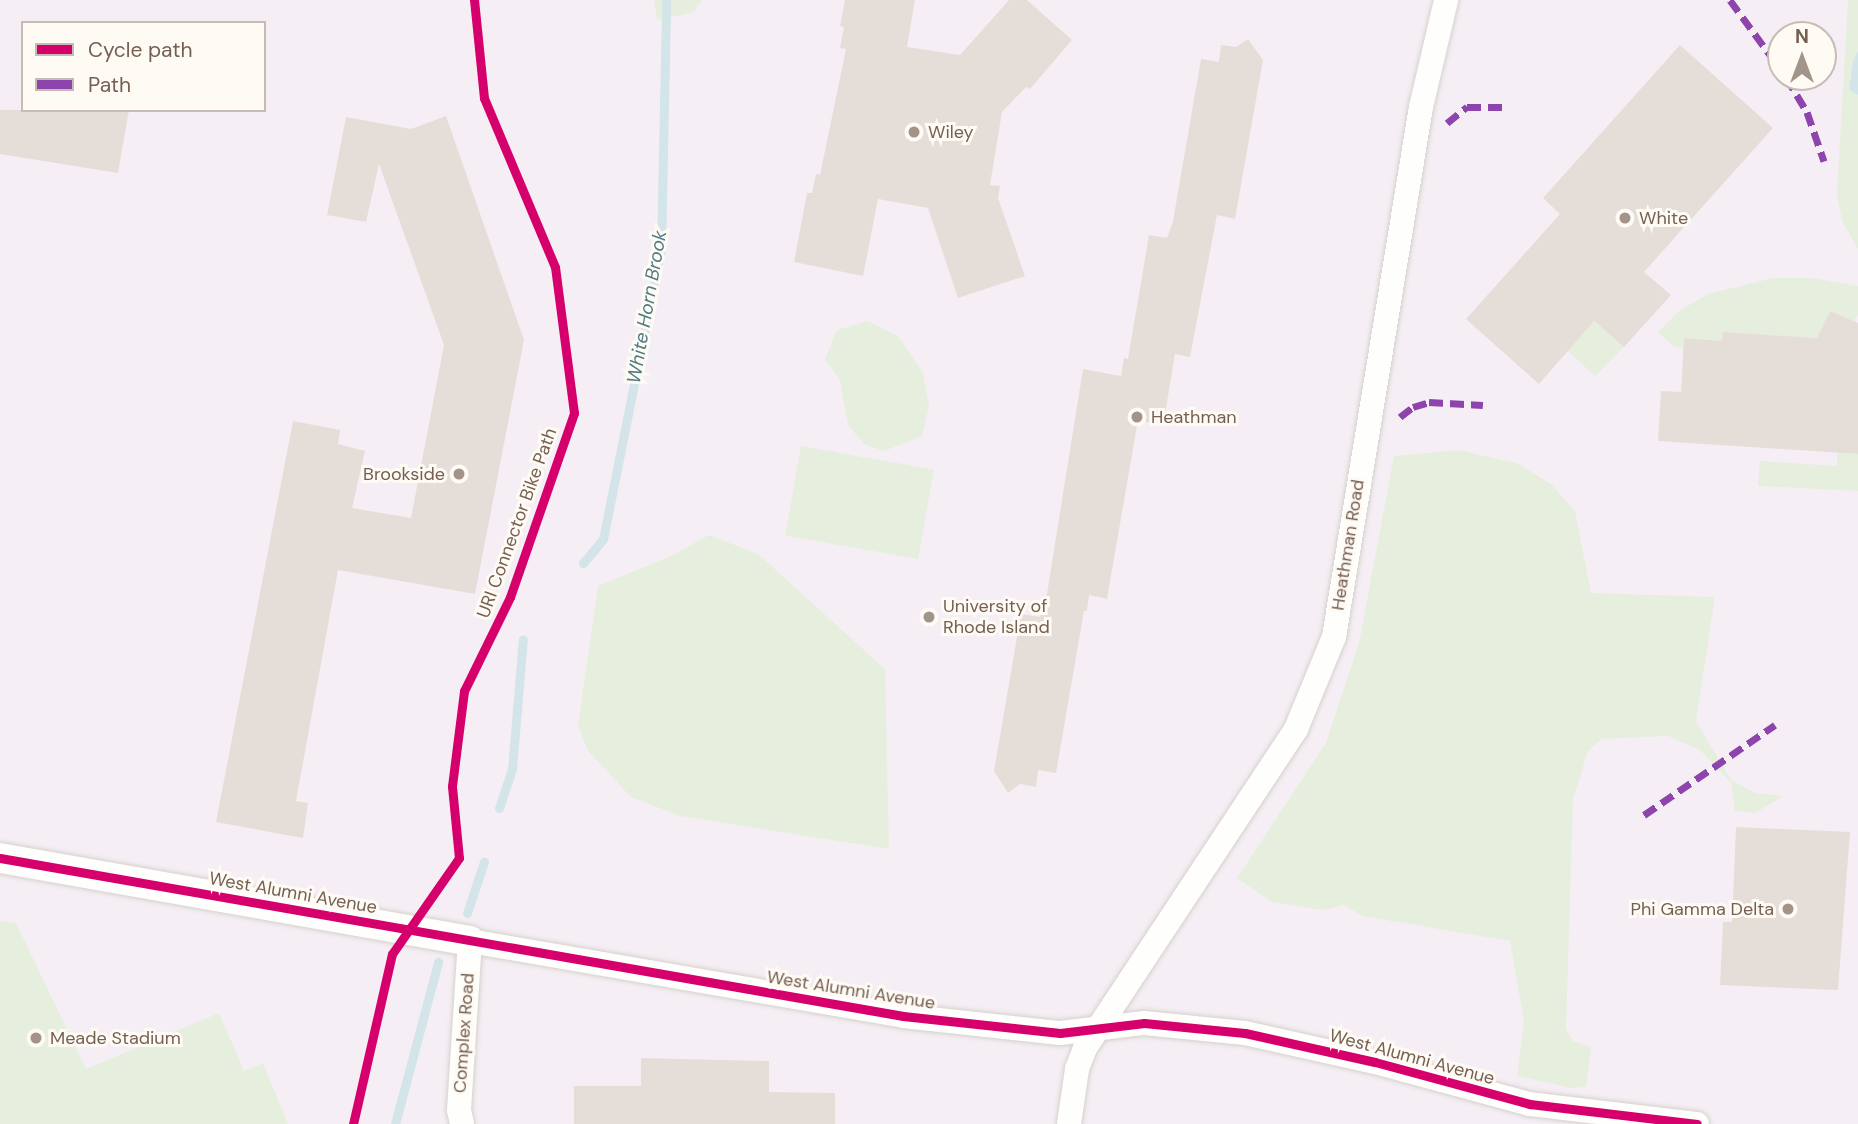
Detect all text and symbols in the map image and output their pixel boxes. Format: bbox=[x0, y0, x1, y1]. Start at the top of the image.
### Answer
legend bbox=[21, 21, 266, 112]
north arrow bbox=[1767, 21, 1837, 91]
text: N bbox=[1795, 24, 1809, 49]
text: Cycle path bbox=[88, 36, 193, 64]
text: Path bbox=[88, 71, 131, 99]
place label: Wiley bbox=[928, 121, 974, 143]
marker: Wiley bbox=[906, 124, 922, 140]
place label: White bbox=[1639, 207, 1688, 229]
marker: White bbox=[1617, 210, 1633, 226]
water label: White Horn Brook bbox=[622, 229, 672, 385]
place label: Heathman bbox=[1151, 406, 1237, 428]
marker: Heathman bbox=[1129, 409, 1145, 425]
street label: URI Connector Bike Path bbox=[473, 425, 561, 621]
place label: Brookside bbox=[363, 463, 445, 485]
marker: Brookside bbox=[451, 466, 467, 482]
street label: Heathman Road bbox=[1327, 478, 1369, 612]
place label: University of Rhode Island bbox=[943, 596, 1050, 638]
marker: University of Rhode Island bbox=[921, 609, 937, 625]
street label: West Alumni Avenue bbox=[207, 868, 379, 918]
place label: Phi Gamma Delta bbox=[1631, 898, 1774, 920]
marker: Phi Gamma Delta bbox=[1780, 901, 1796, 917]
street label: West Alumni Avenue bbox=[765, 966, 937, 1014]
street label: Complex Road bbox=[449, 972, 479, 1094]
street label: West Alumni Avenue bbox=[1327, 1025, 1497, 1089]
place label: Meade Stadium bbox=[50, 1027, 181, 1049]
marker: Meade Stadium bbox=[28, 1030, 44, 1046]

